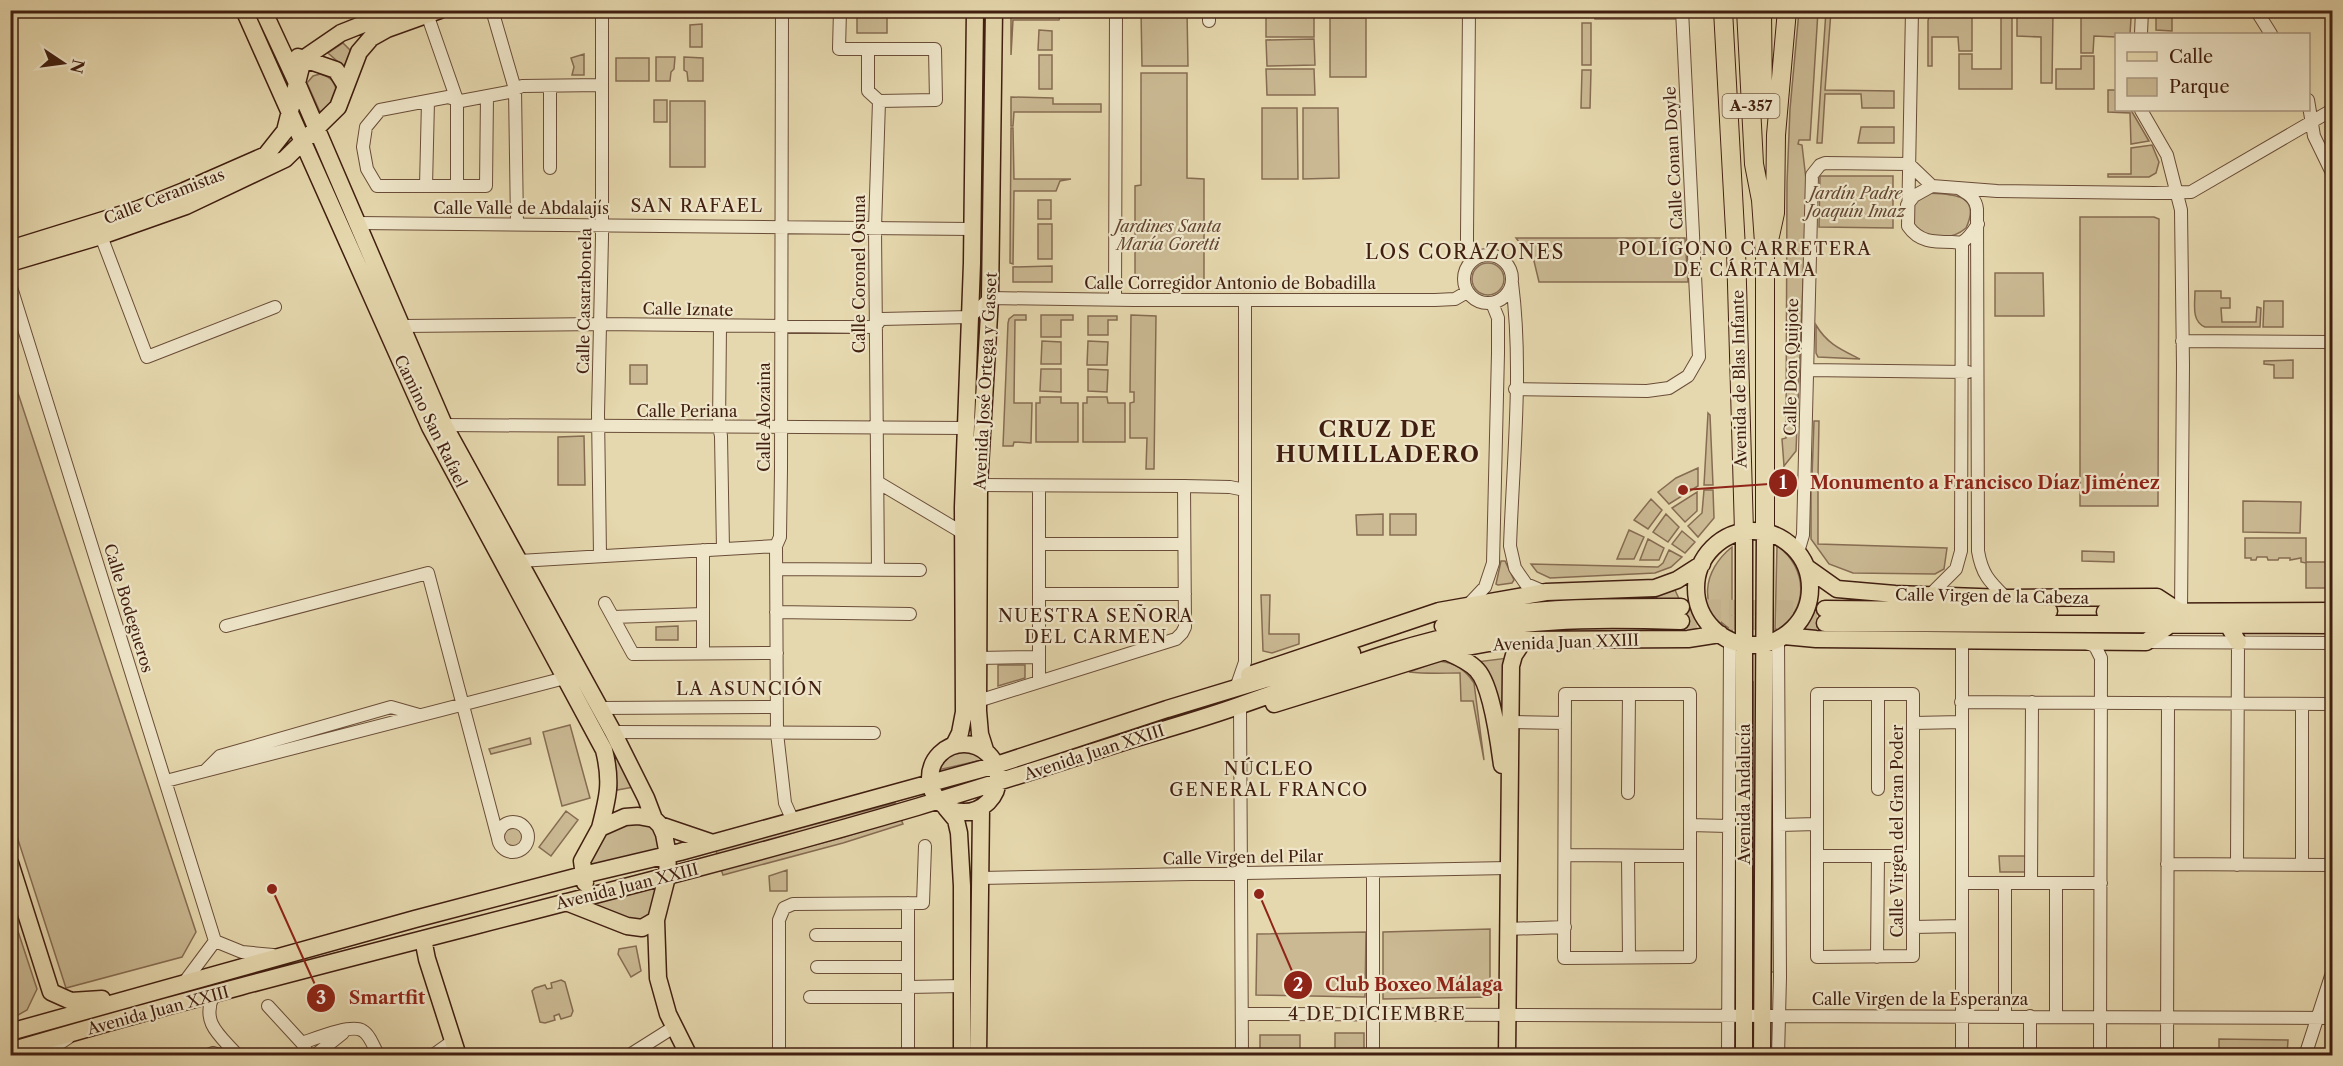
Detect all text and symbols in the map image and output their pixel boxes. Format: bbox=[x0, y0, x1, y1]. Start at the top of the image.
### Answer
north arrow bbox=[33, 33, 93, 93]
legend bbox=[2115, 33, 2310, 111]
text: Calle bbox=[2169, 46, 2213, 68]
text: N bbox=[66, 57, 89, 75]
text: Parque bbox=[2169, 76, 2230, 98]
street label: Calle Conan Doyle bbox=[1659, 86, 1687, 230]
road number: A-357 bbox=[1722, 94, 1780, 118]
street label: Calle Ceramistas bbox=[101, 164, 227, 228]
park label: Jardín Padre Joaquín Imaz bbox=[1802, 183, 1907, 221]
street label: Calle Coronel Osuna bbox=[849, 194, 869, 353]
district label: SAN RAFAEL bbox=[630, 195, 764, 217]
street label: Calle Valle de Abdalajís bbox=[433, 198, 609, 218]
park label: Jardines Santa María Goretti bbox=[1110, 216, 1222, 254]
street label: Calle Casarabonela bbox=[573, 227, 595, 374]
district label: POLÍGONO CARRETERA DE CÁRTAMA bbox=[1618, 237, 1872, 281]
district label: LOS CORAZONES bbox=[1365, 240, 1565, 264]
street label: Avenida José Ortega y Gasset bbox=[969, 271, 1001, 491]
street label: Calle Corregidor Antonio de Bobadilla bbox=[1084, 273, 1376, 293]
street label: Avenida de Blas Infante bbox=[1727, 290, 1751, 469]
street label: Calle Iznate bbox=[642, 298, 734, 320]
street label: Calle Don Quijote bbox=[1780, 298, 1802, 436]
street label: Camino San Rafael bbox=[390, 352, 472, 491]
street label: Calle Alozaina bbox=[754, 362, 774, 472]
street label: Calle Periana bbox=[636, 401, 738, 421]
district label: CRUZ DE HUMILLADERO bbox=[1276, 416, 1480, 468]
callout: Monumento a Francisco Díaz Jiménez bbox=[1768, 465, 2172, 501]
text: 1 bbox=[1779, 472, 1787, 494]
text: Monumento a Francisco Díaz Jiménez bbox=[1810, 472, 2160, 494]
street label: Calle Bodegueros bbox=[100, 541, 158, 675]
street label: Calle Virgen de la Cabeza bbox=[1895, 584, 2090, 608]
district label: NUESTRA SEÑORA DEL CARMEN bbox=[998, 603, 1194, 648]
street label: Avenida Juan XXIII bbox=[1492, 629, 1639, 655]
district label: LA ASUNCIÓN bbox=[676, 677, 824, 700]
street label: Avenida Juan XXIII bbox=[1020, 720, 1167, 784]
street label: Avenida Andalucía bbox=[1734, 723, 1754, 865]
street label: Calle Virgen del Gran Poder bbox=[1887, 724, 1907, 937]
district label: NÚCLEO GENERAL FRANCO bbox=[1169, 757, 1369, 801]
street label: Calle Virgen del Pilar bbox=[1163, 846, 1324, 868]
street label: Avenida Juan XXIII bbox=[553, 859, 700, 914]
callout: Club Boxeo Málaga bbox=[1283, 967, 1515, 1003]
text: 2 bbox=[1293, 974, 1303, 996]
text: Club Boxeo Málaga bbox=[1325, 974, 1504, 996]
callout: Smartfit bbox=[306, 980, 437, 1016]
street label: Avenida Juan XXIII bbox=[84, 981, 231, 1039]
text: 3 bbox=[316, 987, 326, 1009]
text: Smartfit bbox=[349, 987, 426, 1009]
street label: Calle Virgen de la Esperanza bbox=[1812, 989, 2029, 1009]
district label: 4 DE DICIEMBRE bbox=[1288, 1003, 1466, 1025]

